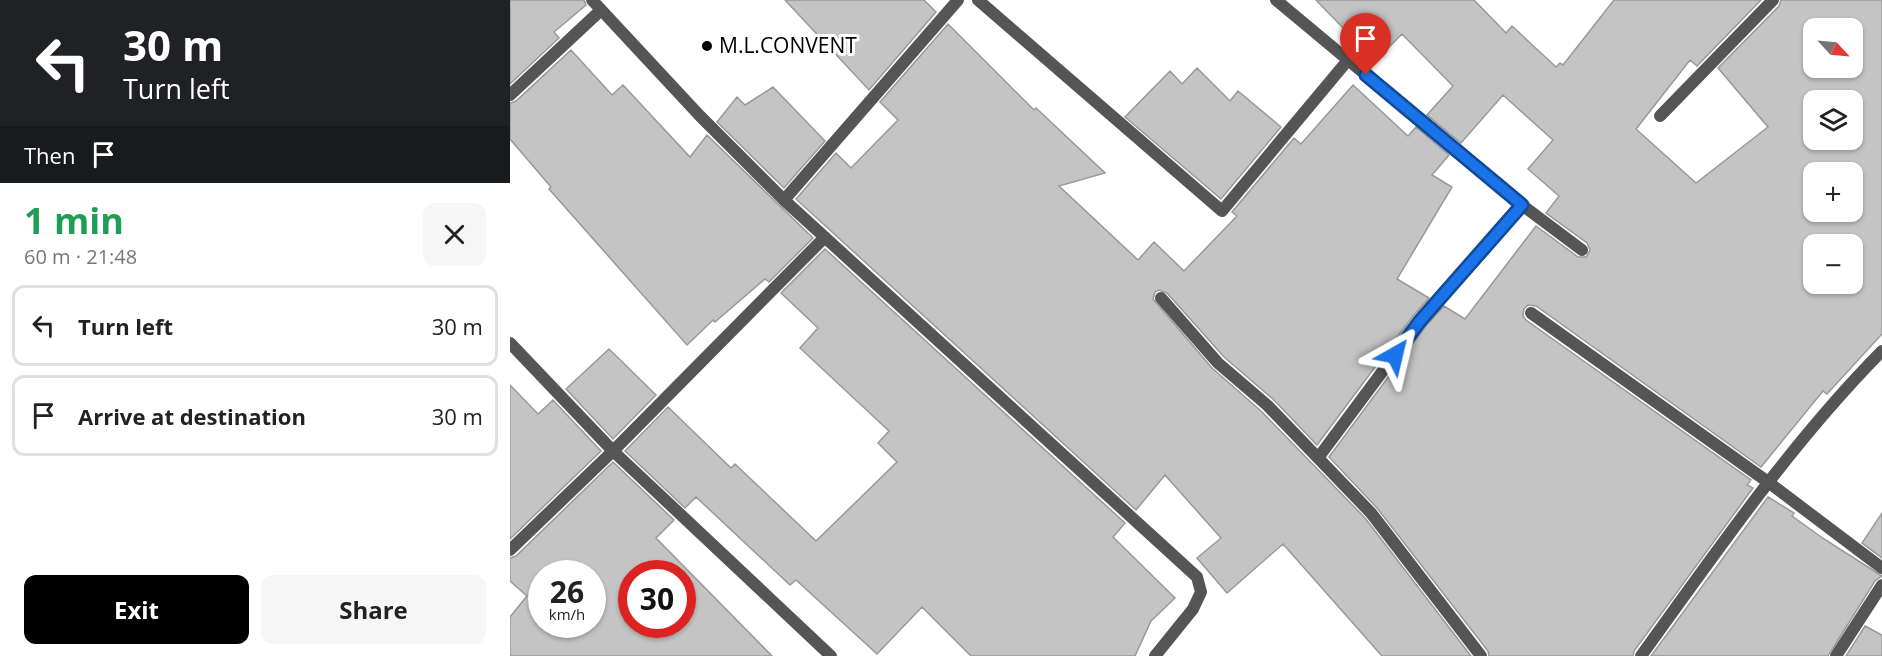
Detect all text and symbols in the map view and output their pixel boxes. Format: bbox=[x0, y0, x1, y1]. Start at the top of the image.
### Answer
pin bbox=[1340, 13, 1391, 75]
text: 30 m bbox=[123, 16, 223, 73]
north arrow bbox=[1803, 18, 1863, 78]
map controls bbox=[1803, 18, 1863, 294]
icon: arrive bbox=[1349, 22, 1382, 55]
icon: left bbox=[24, 24, 102, 102]
place label: M.L.CONVENT bbox=[719, 31, 857, 59]
marker: M.L.CONVENT bbox=[700, 39, 714, 53]
text: Turn left bbox=[123, 70, 230, 107]
button: layers bbox=[1803, 90, 1863, 150]
icon: arrive bbox=[87, 138, 120, 171]
text: Then bbox=[24, 140, 75, 170]
button: + bbox=[1803, 162, 1863, 222]
text: 1 min bbox=[24, 196, 124, 245]
button: close bbox=[423, 203, 486, 266]
button: − bbox=[1803, 234, 1863, 294]
text: 60 m · 21:48 bbox=[24, 243, 137, 270]
icon: left bbox=[27, 309, 60, 342]
text: Turn left bbox=[78, 311, 173, 341]
text: 30 m bbox=[432, 311, 483, 341]
position arrow bbox=[1363, 323, 1427, 387]
icon: arrive bbox=[27, 399, 60, 432]
text: Arrive at destination bbox=[78, 401, 306, 431]
text: 30 m bbox=[432, 401, 483, 431]
speed limit sign: 30 bbox=[618, 560, 696, 638]
text: 26 bbox=[550, 571, 584, 612]
button: Exit bbox=[24, 575, 249, 644]
button: Share bbox=[261, 575, 486, 644]
text: km/h bbox=[549, 604, 585, 624]

